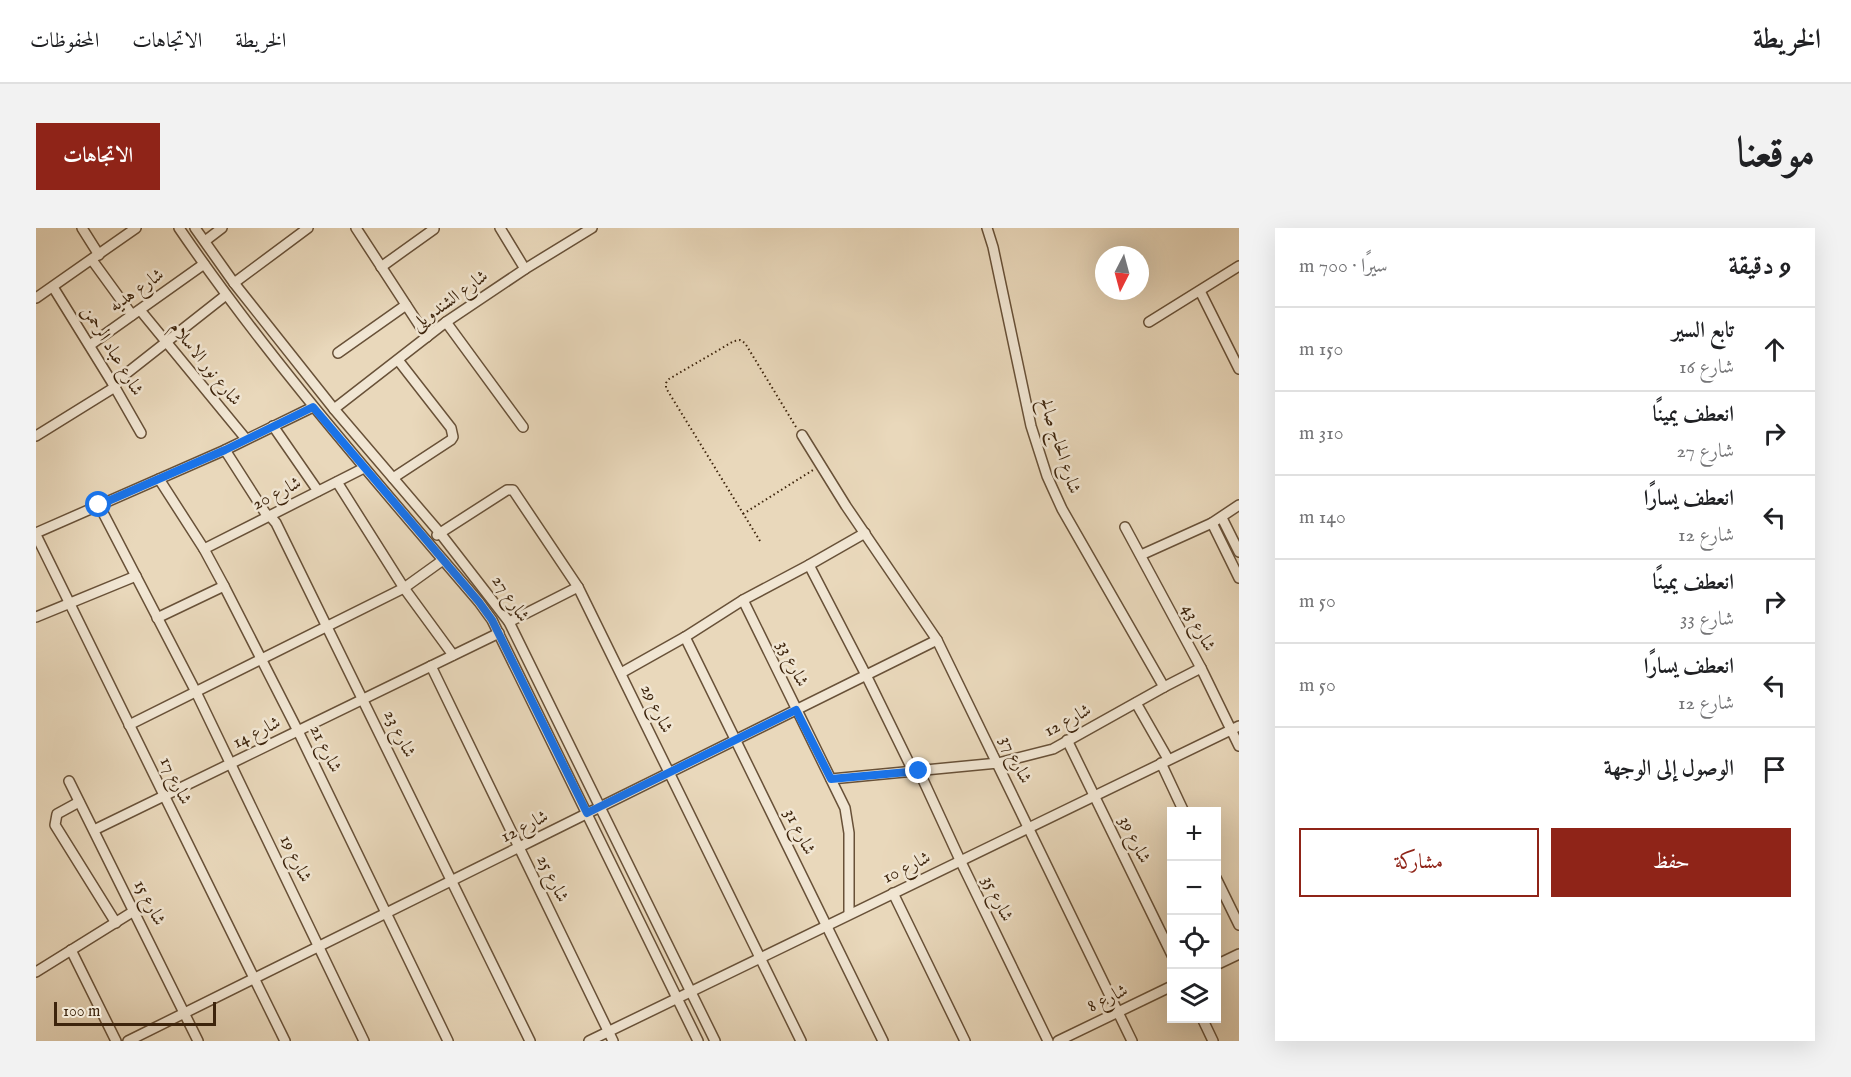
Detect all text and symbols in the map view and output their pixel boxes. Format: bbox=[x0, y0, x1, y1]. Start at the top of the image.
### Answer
text: الخريطة bbox=[1753, 23, 1821, 58]
text: المحفوظات bbox=[30, 28, 99, 55]
text: الاتجاهات bbox=[132, 28, 202, 55]
text: الخريطة bbox=[235, 28, 286, 55]
button: الاتجاهات bbox=[36, 123, 160, 190]
text: موقعنا bbox=[1737, 128, 1815, 181]
north arrow bbox=[1095, 246, 1149, 300]
text: 9 دقيقة bbox=[1729, 250, 1791, 283]
text: سيرًا · 700 m bbox=[1299, 254, 1388, 279]
street label: شارع هديه bbox=[105, 264, 170, 320]
street label: شارع الشندويلى bbox=[407, 265, 494, 338]
street label: شارع عباد الرحمن bbox=[74, 302, 148, 401]
street label: شارع نور الاسلام bbox=[162, 317, 246, 413]
text: تابع السير bbox=[1672, 317, 1734, 345]
icon: ahead bbox=[1758, 333, 1791, 366]
text: 150 m bbox=[1299, 337, 1343, 362]
text: شارع 16 bbox=[1679, 355, 1734, 380]
street label: شارع الحاج صالح bbox=[1030, 395, 1085, 498]
text: انعطف يمينًا bbox=[1653, 401, 1734, 429]
icon: right bbox=[1758, 417, 1791, 450]
text: 310 m bbox=[1299, 421, 1343, 446]
text: شارع 27 bbox=[1676, 439, 1734, 464]
street label: شارع 20 bbox=[248, 472, 307, 518]
text: انعطف يسارًا bbox=[1644, 485, 1734, 513]
route start bbox=[85, 491, 111, 517]
icon: left bbox=[1758, 501, 1791, 534]
text: 140 m bbox=[1299, 505, 1346, 530]
text: شارع 12 bbox=[1678, 523, 1734, 548]
text: انعطف يمينًا bbox=[1653, 569, 1734, 597]
street label: شارع 27 bbox=[484, 571, 534, 628]
icon: right bbox=[1758, 585, 1791, 618]
text: 50 m bbox=[1299, 589, 1336, 614]
street label: شارع 43 bbox=[1174, 600, 1220, 657]
text: شارع 33 bbox=[1680, 607, 1734, 632]
street label: شارع 33 bbox=[769, 637, 813, 692]
text: انعطف يسارًا bbox=[1644, 653, 1734, 681]
icon: left bbox=[1758, 669, 1791, 702]
text: 50 m bbox=[1299, 673, 1336, 698]
street label: شارع 29 bbox=[633, 681, 678, 738]
text: شارع 12 bbox=[1678, 691, 1734, 716]
street label: شارع 12 bbox=[1040, 699, 1097, 745]
street label: شارع 23 bbox=[376, 706, 420, 763]
street label: شارع 14 bbox=[229, 712, 286, 756]
street label: شارع 21 bbox=[302, 721, 346, 778]
street label: شارع 37 bbox=[992, 732, 1036, 789]
street label: شارع 17 bbox=[152, 753, 196, 810]
icon: arrive bbox=[1758, 753, 1791, 786]
text: الوصول إلى الوجهة bbox=[1604, 755, 1734, 783]
route end bbox=[905, 757, 931, 783]
street label: شارع 12 bbox=[497, 805, 554, 850]
street label: شارع 31 bbox=[776, 805, 820, 860]
map controls bbox=[1167, 807, 1221, 1023]
button: + bbox=[1167, 807, 1221, 861]
street label: شارع 39 bbox=[1111, 813, 1155, 868]
button: مشاركة bbox=[1299, 828, 1539, 897]
button: حفظ bbox=[1551, 828, 1791, 897]
street label: شارع 19 bbox=[272, 832, 316, 887]
street label: شارع 10 bbox=[879, 847, 936, 891]
street label: شارع 25 bbox=[529, 851, 573, 907]
button: − bbox=[1167, 861, 1221, 915]
street label: شارع 35 bbox=[974, 872, 1018, 927]
street label: شارع 15 bbox=[126, 876, 170, 931]
button: locate bbox=[1167, 915, 1221, 969]
button: layers bbox=[1167, 969, 1221, 1023]
street label: شارع 8 bbox=[1084, 979, 1133, 1020]
scale bar bbox=[54, 999, 216, 1026]
text: 100 m bbox=[63, 1002, 100, 1022]

